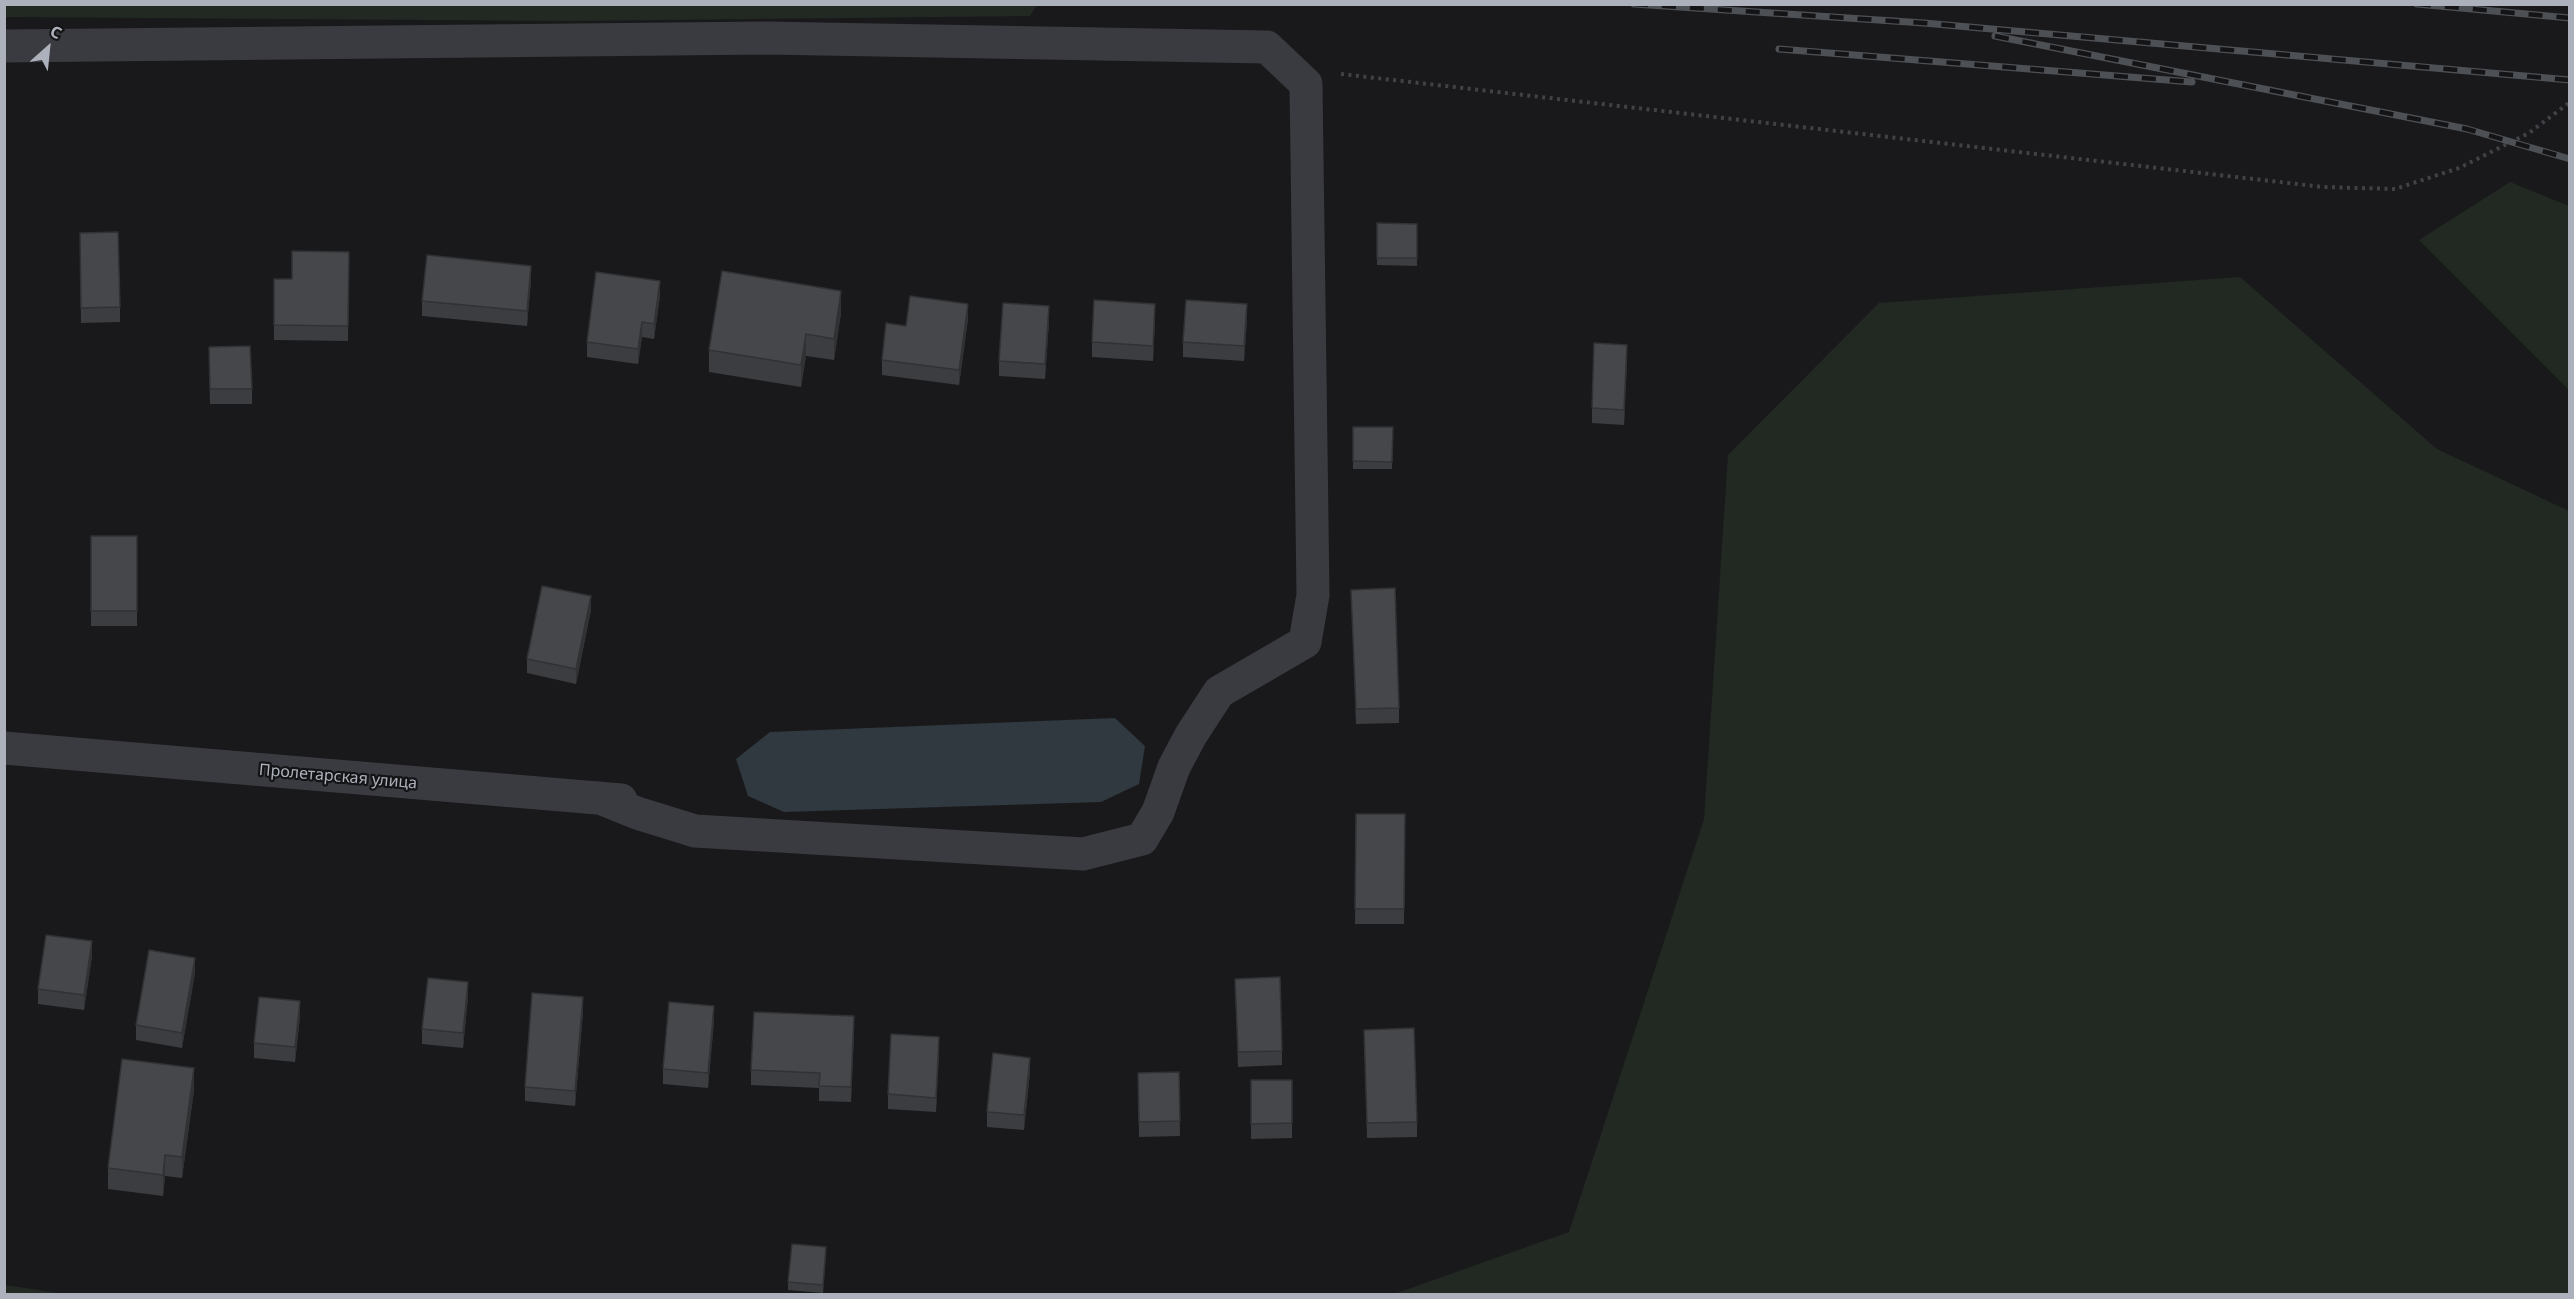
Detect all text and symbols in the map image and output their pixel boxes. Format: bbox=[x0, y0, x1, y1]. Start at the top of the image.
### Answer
north arrow bbox=[18, 18, 78, 78]
text: С bbox=[47, 20, 66, 44]
street label: Пролетарская улица bbox=[258, 761, 418, 793]

